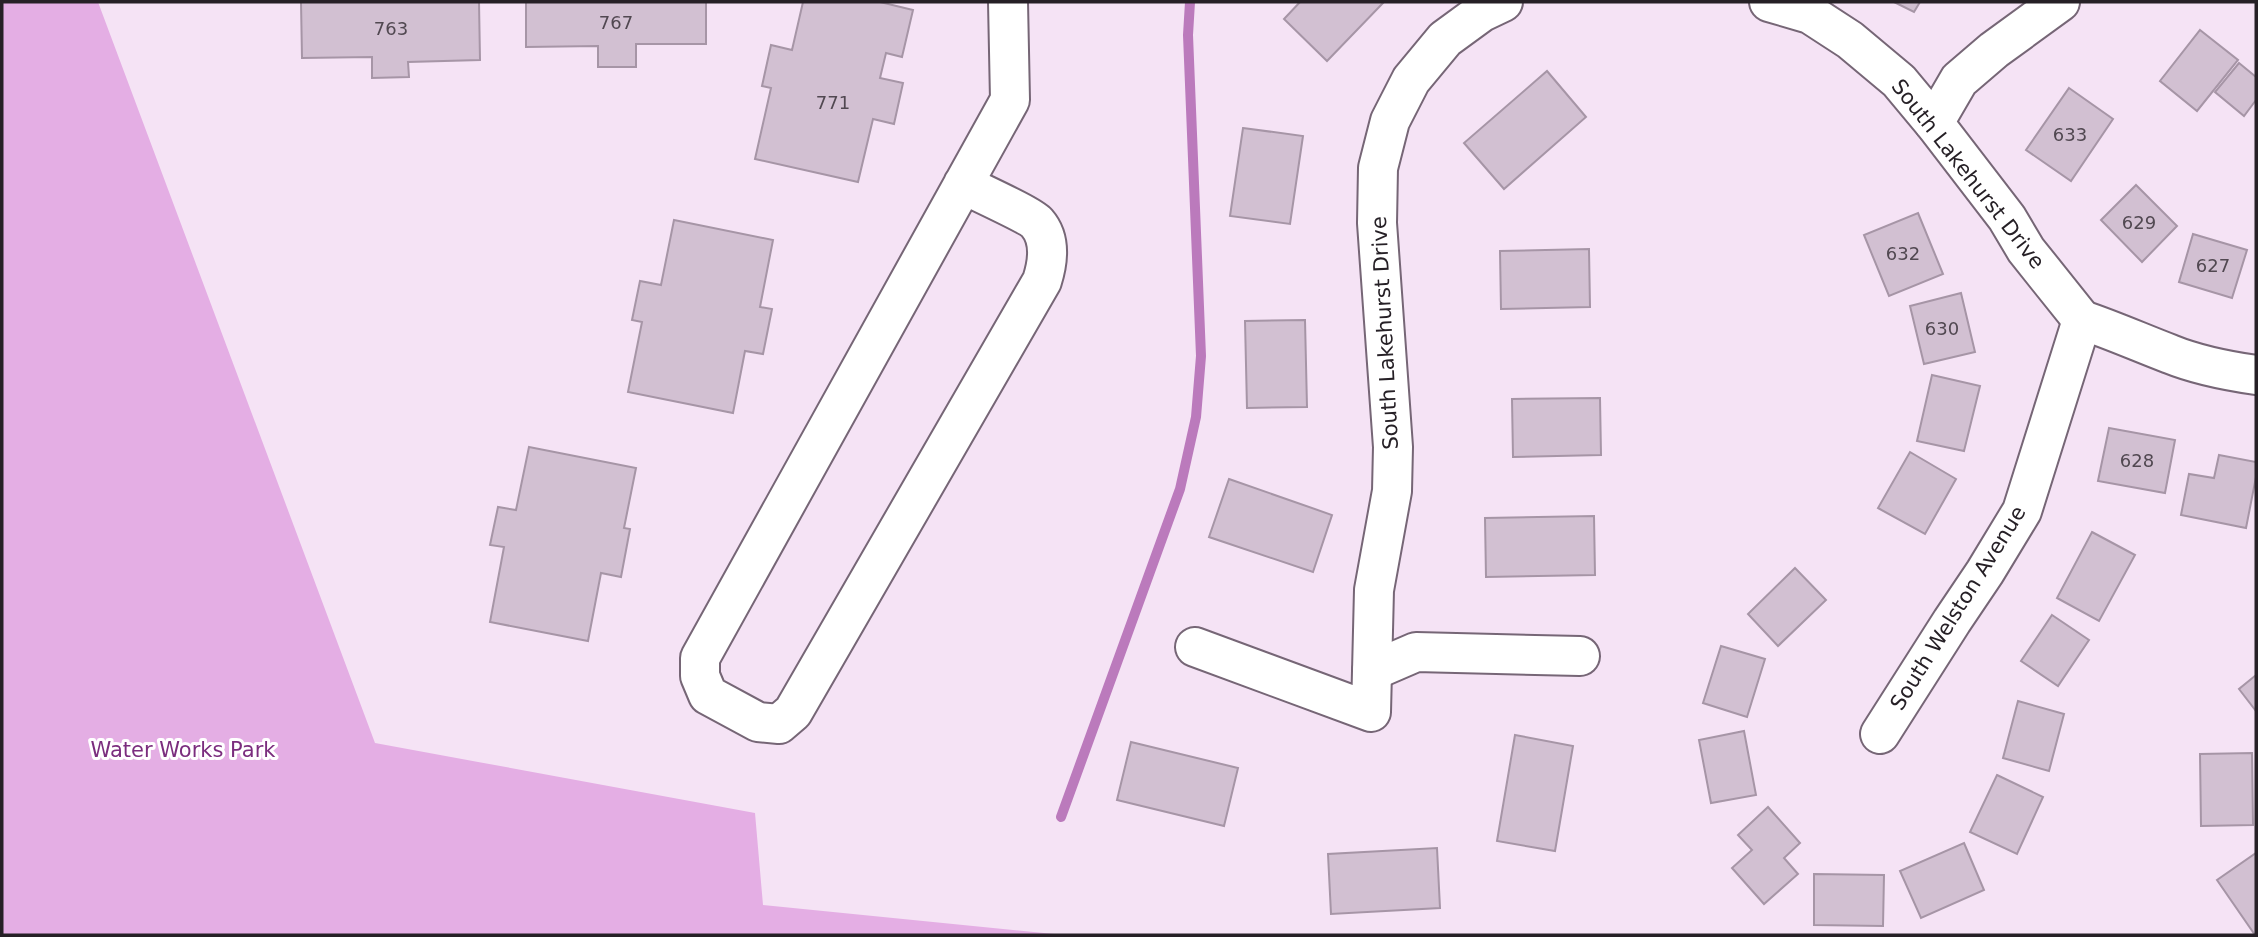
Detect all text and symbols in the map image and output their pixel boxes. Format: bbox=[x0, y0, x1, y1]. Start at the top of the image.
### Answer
house number: 767 bbox=[599, 12, 633, 33]
house number: 763 bbox=[374, 18, 408, 39]
street label: South Lakehurst Drive bbox=[1887, 75, 2049, 273]
house number: 771 bbox=[816, 92, 850, 113]
house number: 633 bbox=[2053, 124, 2087, 145]
house number: 629 bbox=[2122, 212, 2156, 233]
street label: South Lakehurst Drive bbox=[1367, 216, 1403, 450]
house number: 632 bbox=[1886, 243, 1920, 264]
house number: 627 bbox=[2196, 255, 2230, 276]
house number: 630 bbox=[1925, 318, 1959, 339]
house number: 628 bbox=[2120, 450, 2154, 471]
street label: South Welston Avenue bbox=[1885, 502, 2031, 714]
park label: Water Works Park bbox=[91, 738, 276, 762]

